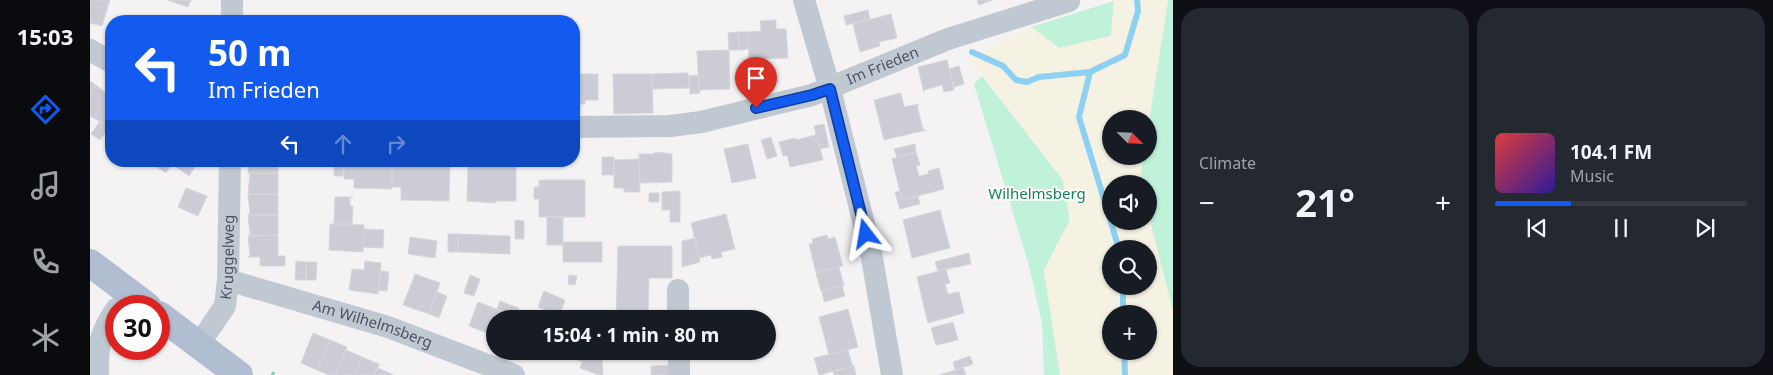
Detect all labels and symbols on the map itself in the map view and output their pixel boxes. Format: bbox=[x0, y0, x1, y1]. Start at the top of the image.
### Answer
street label: Im Frieden bbox=[843, 41, 921, 89]
pin bbox=[735, 57, 777, 108]
north arrow bbox=[1102, 110, 1158, 165]
park label: Wilhelmsberg bbox=[988, 183, 1086, 203]
position arrow bbox=[839, 207, 891, 259]
street label: Kruggelweg bbox=[215, 214, 238, 301]
street label: Am Wilhelmsberg bbox=[310, 294, 436, 352]
speed limit sign: 30 bbox=[105, 295, 170, 360]

